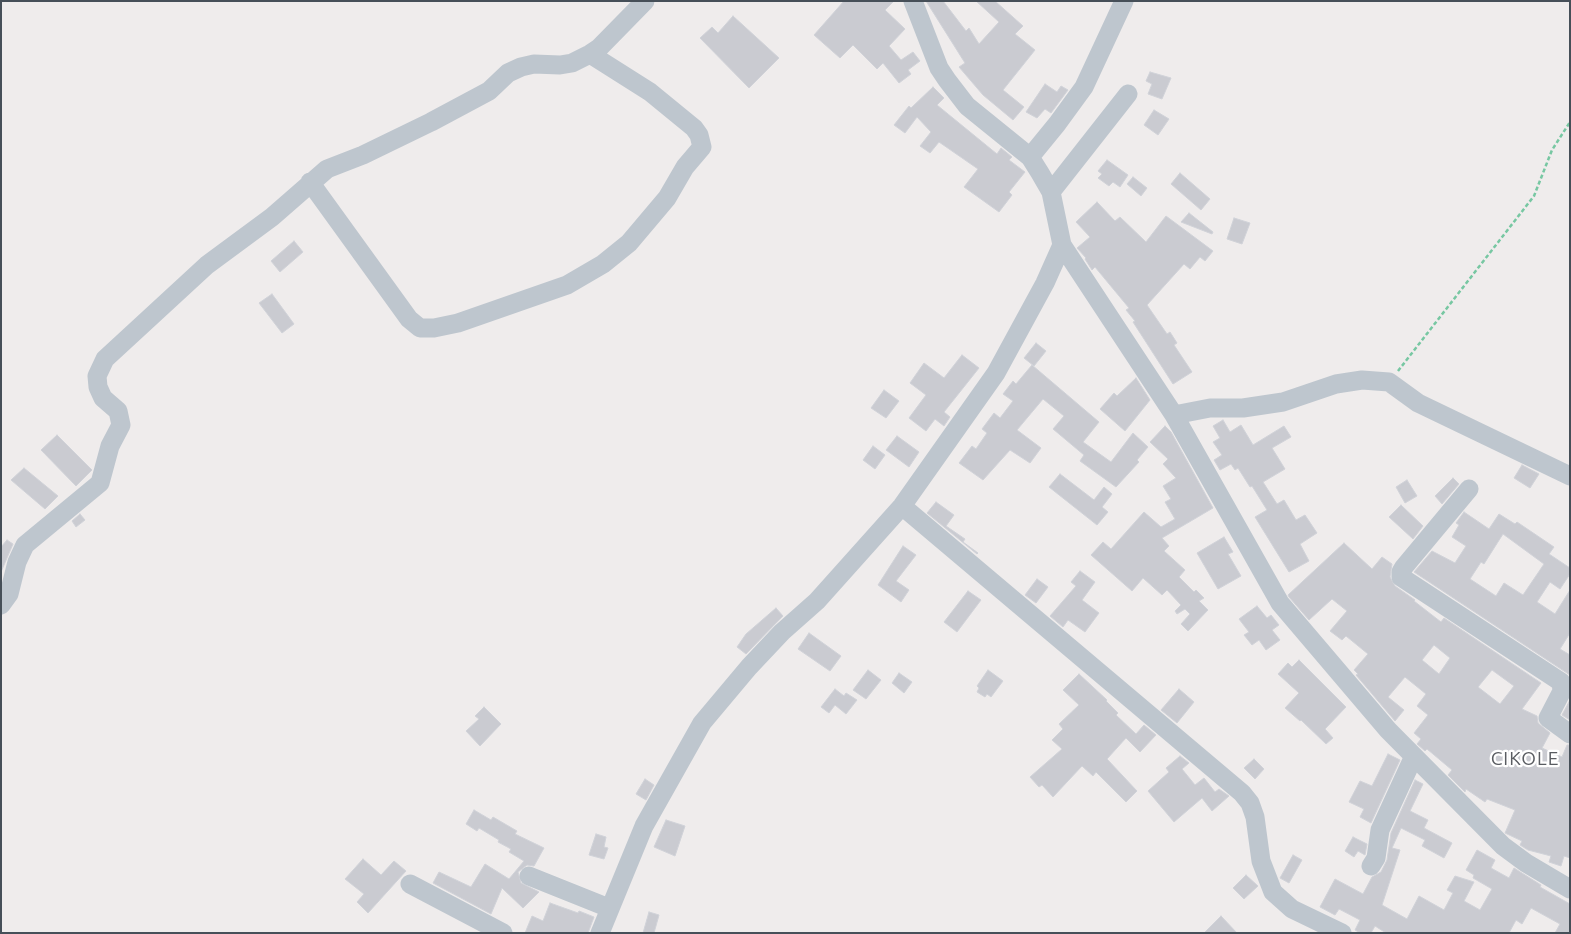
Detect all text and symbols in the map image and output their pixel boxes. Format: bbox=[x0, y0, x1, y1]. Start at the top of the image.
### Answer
district label: CIKOLE bbox=[1490, 748, 1560, 770]

